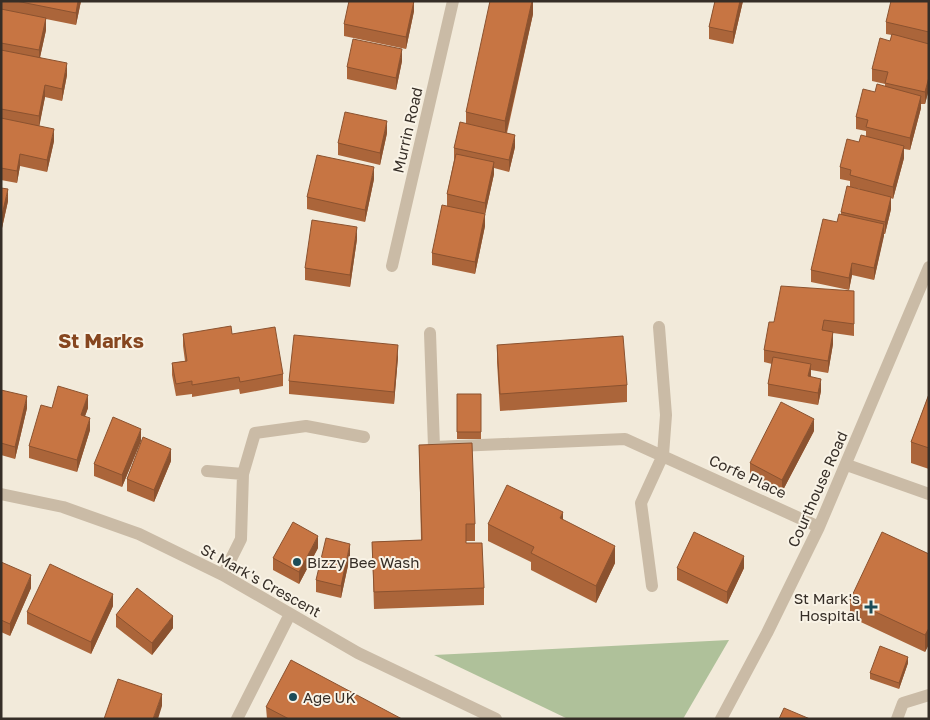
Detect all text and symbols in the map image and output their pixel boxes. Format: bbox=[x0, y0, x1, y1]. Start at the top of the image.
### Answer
street label: Murrin Road bbox=[388, 85, 426, 175]
district label: St Marks bbox=[58, 328, 144, 352]
street label: Courthouse Road bbox=[783, 428, 851, 550]
street label: Corfe Place bbox=[707, 450, 790, 502]
street label: St Mark's Crescent bbox=[198, 540, 324, 620]
place label: Bizzy Bee Wash bbox=[307, 553, 419, 571]
marker: Bizzy Bee Wash bbox=[291, 556, 303, 568]
place label: St Mark's Hospital bbox=[794, 589, 860, 624]
marker: St Mark's Hospital bbox=[864, 600, 878, 614]
place label: Age UK bbox=[303, 688, 356, 706]
marker: Age UK bbox=[287, 691, 299, 703]

